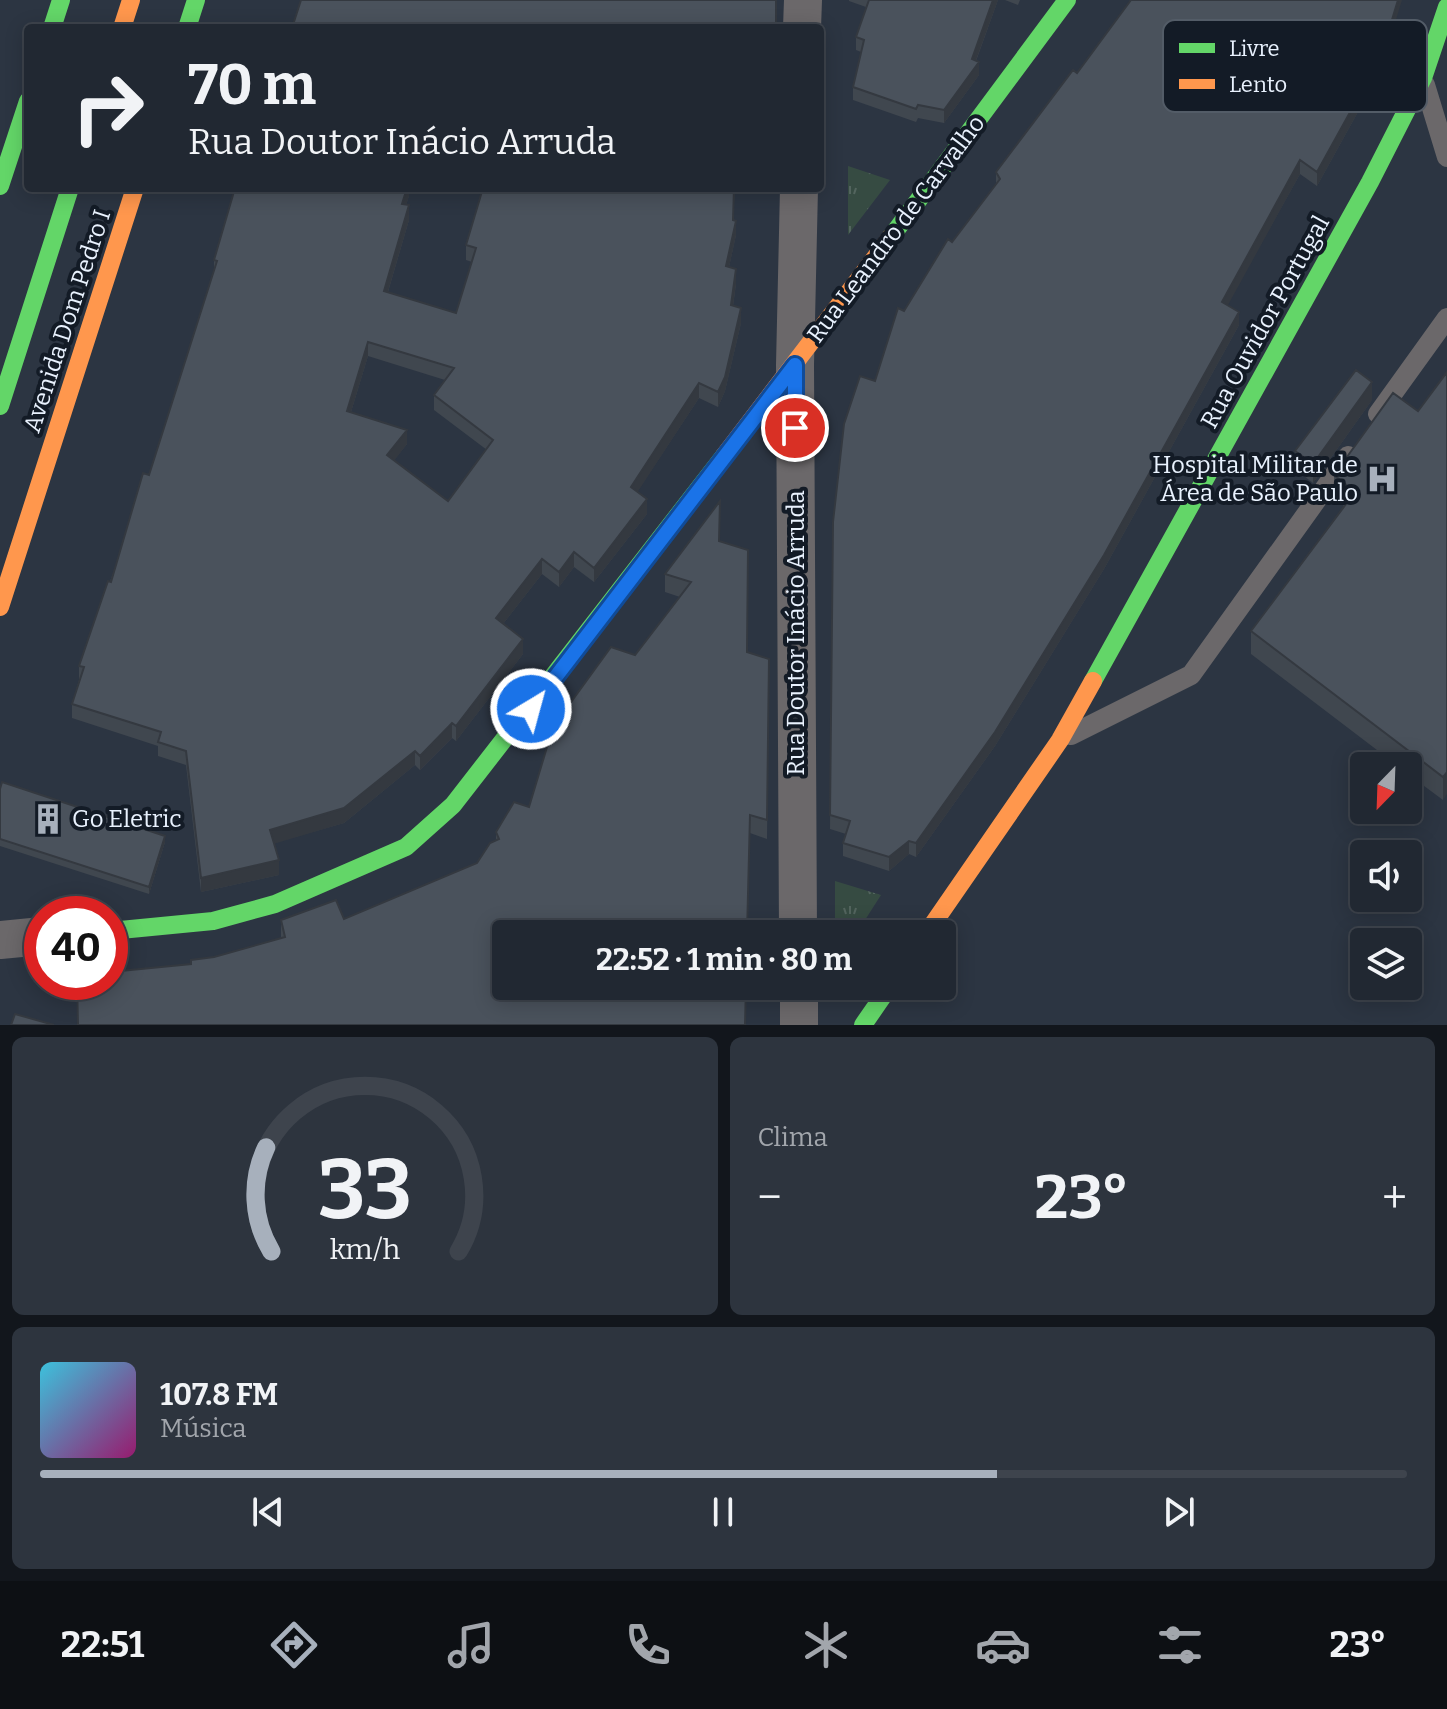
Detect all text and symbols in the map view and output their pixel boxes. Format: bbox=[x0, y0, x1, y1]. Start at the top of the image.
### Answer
legend bbox=[1163, 20, 1427, 112]
text: Livre bbox=[1229, 35, 1280, 62]
text: 70 m bbox=[188, 52, 316, 119]
icon: right bbox=[56, 56, 160, 160]
text: Lento bbox=[1229, 71, 1287, 98]
street label: Rua Leandro de Carvalho bbox=[801, 110, 991, 348]
text: Rua Doutor Inácio Arruda bbox=[188, 120, 616, 164]
street label: Avenida Dom Pedro I bbox=[18, 206, 116, 436]
street label: Rua Ouvidor Portugal bbox=[1195, 211, 1335, 433]
pin bbox=[761, 394, 829, 462]
icon: arrive bbox=[773, 406, 817, 450]
place label: Hospital Militar de Área de São Paulo bbox=[1152, 451, 1358, 507]
hospital icon: Hospital Militar de Área de São Paulo bbox=[1365, 462, 1399, 496]
street label: Rua Doutor Inácio Arruda bbox=[782, 490, 810, 776]
position arrow bbox=[489, 667, 573, 751]
north arrow bbox=[1350, 752, 1422, 824]
map controls bbox=[1350, 752, 1422, 1000]
building icon: Go Eletric bbox=[31, 802, 65, 836]
place label: Go Eletric bbox=[72, 805, 182, 833]
button: sound bbox=[1350, 840, 1422, 912]
speed limit sign: 40 bbox=[24, 896, 128, 1000]
button: layers bbox=[1350, 928, 1422, 1000]
text: 22:52 · 1 min · 80 m bbox=[596, 942, 852, 978]
text: Clima bbox=[758, 1122, 828, 1153]
text: 33 bbox=[318, 1140, 412, 1240]
text: 23° bbox=[1034, 1162, 1129, 1234]
text: − bbox=[758, 1171, 782, 1224]
text: + bbox=[1382, 1171, 1407, 1224]
text: km/h bbox=[329, 1232, 400, 1267]
text: 107.8 FM bbox=[160, 1377, 278, 1413]
text: Música bbox=[160, 1413, 247, 1444]
icon: previous bbox=[246, 1490, 290, 1534]
icon: pause bbox=[701, 1490, 745, 1534]
icon: next bbox=[1157, 1490, 1201, 1534]
icon: directions bbox=[266, 1617, 322, 1673]
icon: music bbox=[443, 1617, 499, 1673]
icon: phone bbox=[620, 1617, 676, 1673]
icon: climate bbox=[798, 1617, 854, 1673]
icon: car bbox=[975, 1617, 1031, 1673]
icon: filters bbox=[1152, 1617, 1208, 1673]
text: 22:51 bbox=[61, 1623, 144, 1667]
text: 23° bbox=[1329, 1623, 1386, 1667]

